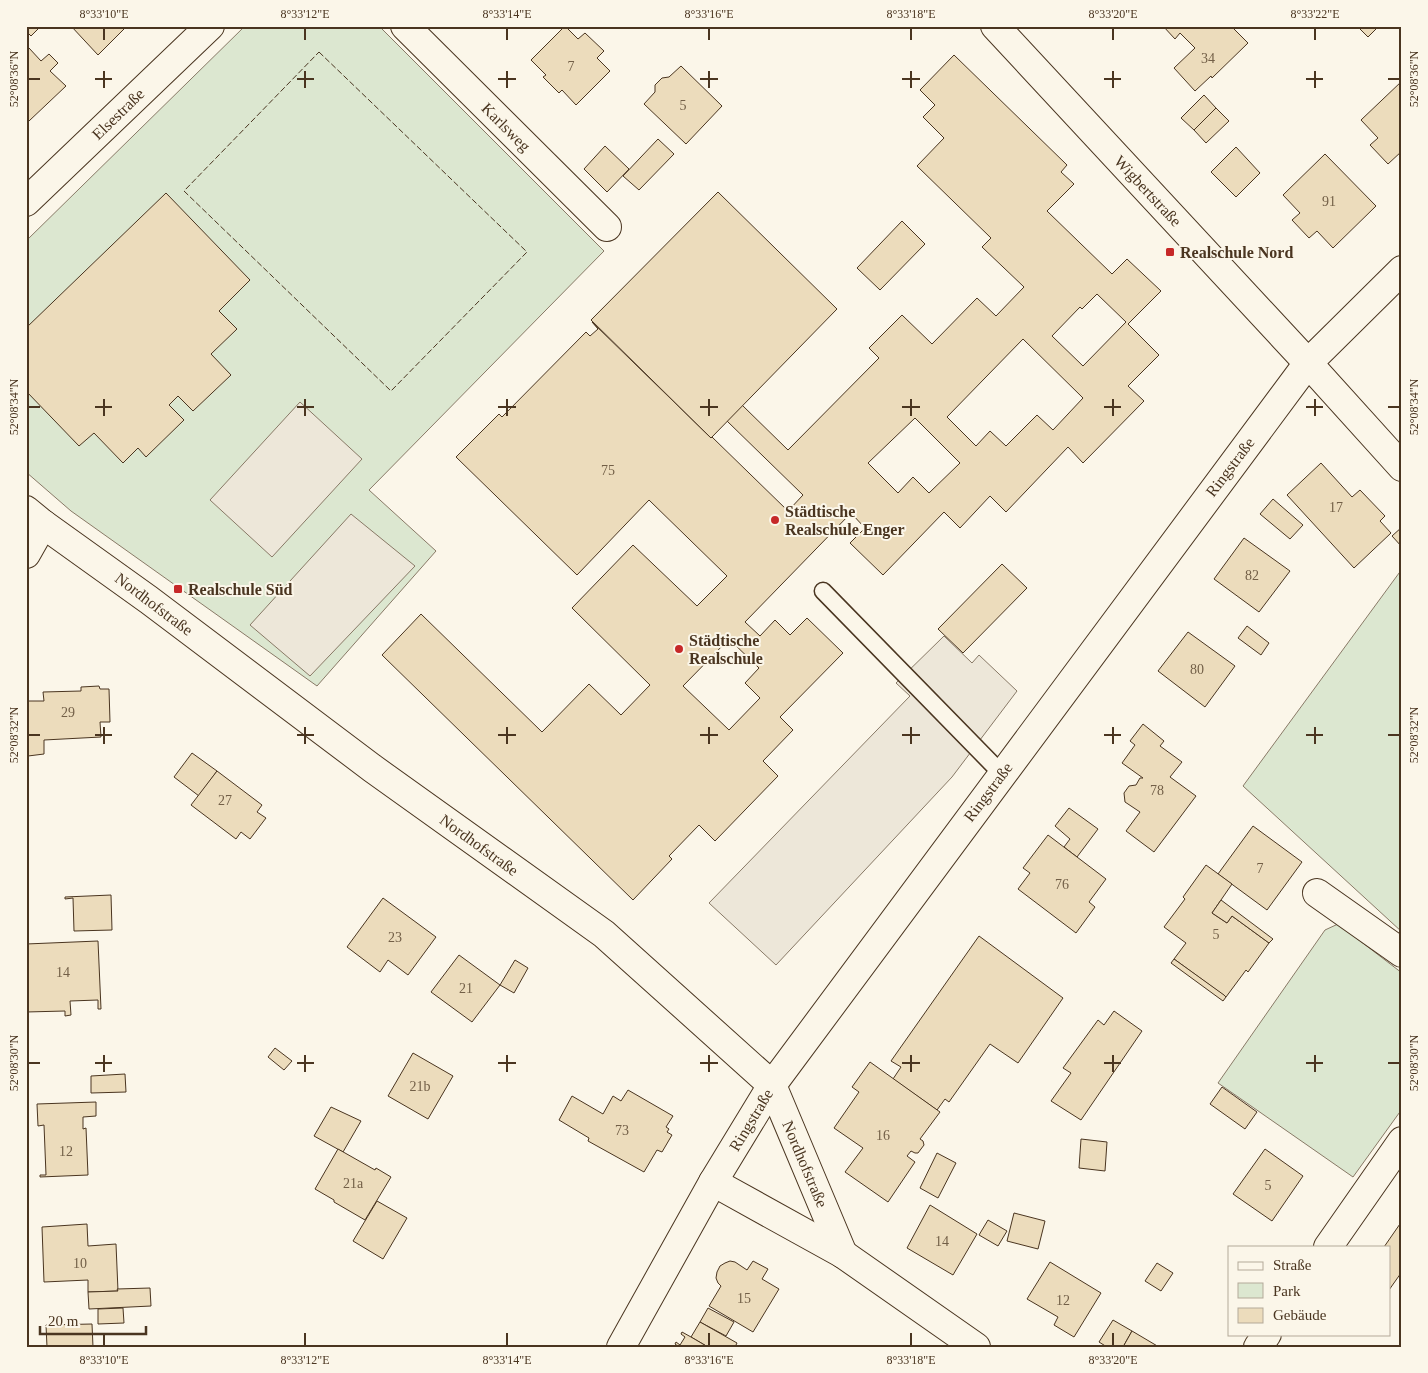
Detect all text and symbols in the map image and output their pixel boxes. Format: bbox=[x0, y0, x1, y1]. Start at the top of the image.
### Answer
text: 8°33'10"E bbox=[79, 7, 129, 21]
text: 8°33'12"E bbox=[280, 7, 330, 21]
text: 8°33'14"E bbox=[482, 7, 532, 21]
text: 8°33'16"E bbox=[684, 7, 734, 21]
text: 8°33'18"E bbox=[886, 7, 936, 21]
text: 8°33'20"E bbox=[1088, 7, 1138, 21]
text: 8°33'22"E bbox=[1290, 7, 1340, 21]
text: 52°08'36"N bbox=[7, 50, 21, 107]
text: 52°08'36"N bbox=[1407, 50, 1421, 107]
house number: 34 bbox=[1201, 51, 1215, 66]
house number: 7 bbox=[568, 59, 575, 74]
street label: Elsestraße bbox=[88, 85, 148, 143]
house number: 5 bbox=[680, 98, 687, 113]
street label: Karlsweg bbox=[478, 99, 534, 155]
street label: Wigbertstraße bbox=[1110, 152, 1185, 230]
house number: 91 bbox=[1322, 194, 1336, 209]
place label: Realschule Nord bbox=[1180, 244, 1293, 261]
marker: Realschule Nord bbox=[1164, 246, 1176, 258]
text: 52°08'34"N bbox=[7, 378, 21, 435]
text: 52°08'34"N bbox=[1407, 378, 1421, 435]
street label: Ringstraße bbox=[1202, 434, 1258, 500]
house number: 75 bbox=[601, 463, 615, 478]
house number: 17 bbox=[1329, 500, 1343, 515]
place label: Städtische Realschule Enger bbox=[785, 503, 905, 539]
marker: Städtische Realschule Enger bbox=[769, 514, 781, 526]
house number: 82 bbox=[1245, 568, 1259, 583]
street label: Nordhofstraße bbox=[112, 569, 196, 639]
place label: Realschule Süd bbox=[188, 581, 293, 598]
marker: Realschule Süd bbox=[172, 583, 184, 595]
place label: Städtische Realschule bbox=[689, 632, 763, 667]
marker: Städtische Realschule bbox=[673, 643, 685, 655]
house number: 80 bbox=[1190, 662, 1204, 677]
house number: 29 bbox=[61, 705, 75, 720]
text: 52°08'32"N bbox=[7, 706, 21, 763]
text: 52°08'32"N bbox=[1407, 706, 1421, 763]
street label: Ringstraße bbox=[960, 759, 1016, 825]
house number: 78 bbox=[1150, 783, 1164, 798]
house number: 27 bbox=[218, 793, 232, 808]
street label: Nordhofstraße bbox=[437, 811, 521, 879]
house number: 7 bbox=[1257, 861, 1264, 876]
house number: 76 bbox=[1055, 877, 1069, 892]
house number: 5 bbox=[1213, 927, 1220, 942]
house number: 23 bbox=[388, 930, 402, 945]
house number: 14 bbox=[56, 965, 70, 980]
house number: 21 bbox=[459, 981, 473, 996]
text: 52°08'30"N bbox=[7, 1034, 21, 1091]
text: 52°08'30"N bbox=[1407, 1034, 1421, 1091]
house number: 21b bbox=[410, 1079, 431, 1094]
street label: Ringstraße bbox=[726, 1086, 777, 1155]
street label: Nordhofstraße bbox=[779, 1118, 831, 1210]
house number: 73 bbox=[615, 1123, 629, 1138]
house number: 16 bbox=[876, 1128, 890, 1143]
house number: 12 bbox=[59, 1144, 73, 1159]
house number: 21a bbox=[343, 1176, 364, 1191]
house number: 5 bbox=[1265, 1178, 1272, 1193]
house number: 14 bbox=[935, 1234, 949, 1249]
legend bbox=[1228, 1246, 1390, 1336]
house number: 10 bbox=[73, 1256, 87, 1271]
text: Straße bbox=[1273, 1257, 1312, 1273]
text: Park bbox=[1273, 1283, 1301, 1299]
house number: 15 bbox=[737, 1291, 751, 1306]
house number: 12 bbox=[1056, 1293, 1070, 1308]
scale bar bbox=[40, 1303, 146, 1335]
text: Gebäude bbox=[1273, 1307, 1327, 1323]
text: 20 m bbox=[48, 1313, 79, 1329]
text: 8°33'10"E bbox=[79, 1353, 129, 1367]
text: 8°33'12"E bbox=[280, 1353, 330, 1367]
text: 8°33'14"E bbox=[482, 1353, 532, 1367]
text: 8°33'16"E bbox=[684, 1353, 734, 1367]
text: 8°33'18"E bbox=[886, 1353, 936, 1367]
text: 8°33'20"E bbox=[1088, 1353, 1138, 1367]

